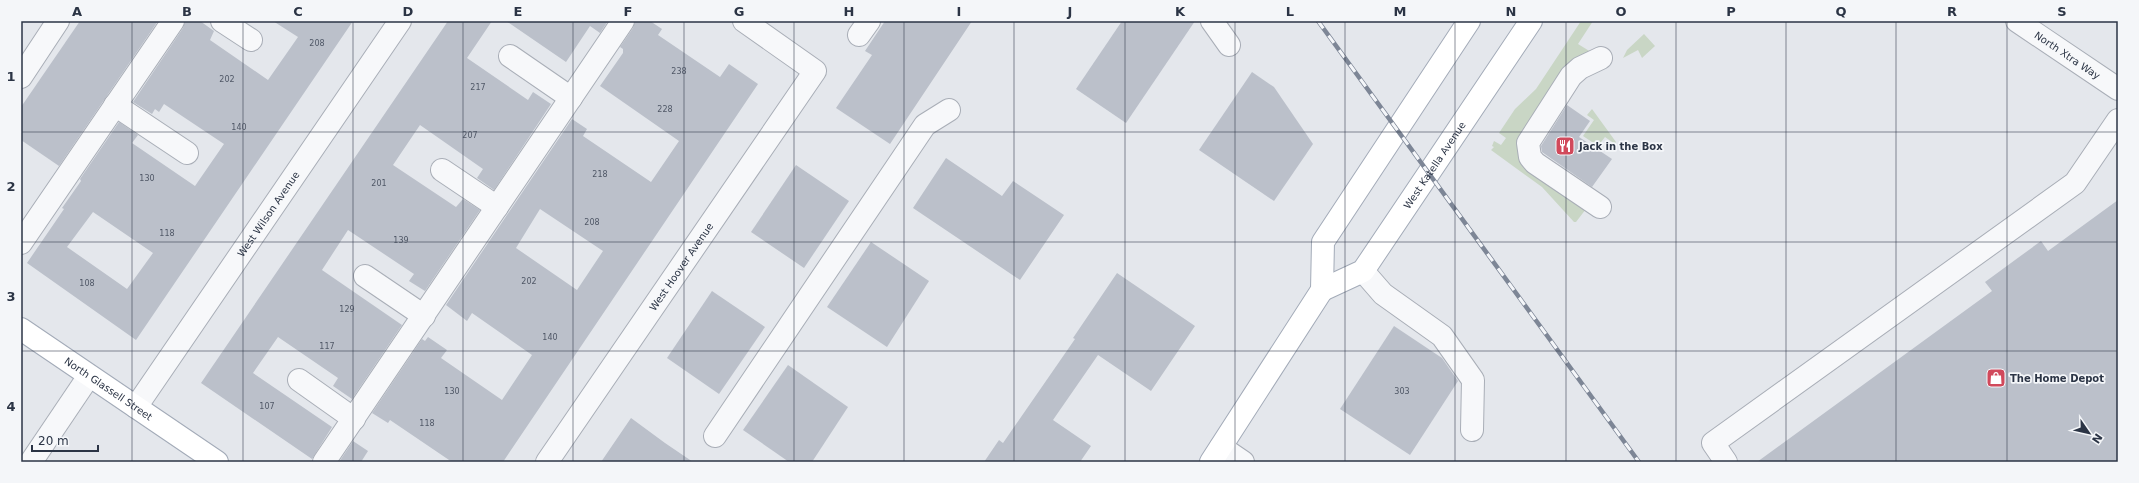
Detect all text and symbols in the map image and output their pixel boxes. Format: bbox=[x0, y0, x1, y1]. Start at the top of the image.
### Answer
text: A bbox=[72, 4, 82, 19]
text: B bbox=[182, 4, 192, 19]
text: C bbox=[293, 4, 303, 19]
text: D bbox=[403, 4, 414, 19]
text: E bbox=[514, 4, 522, 19]
text: F bbox=[624, 4, 632, 19]
text: G bbox=[734, 4, 744, 19]
text: H bbox=[844, 4, 854, 19]
text: I bbox=[957, 4, 961, 19]
text: J bbox=[1067, 4, 1072, 19]
text: K bbox=[1175, 4, 1186, 19]
text: L bbox=[1286, 4, 1294, 19]
text: M bbox=[1394, 4, 1406, 19]
text: N bbox=[1506, 4, 1516, 19]
text: O bbox=[1615, 4, 1627, 19]
text: P bbox=[1726, 4, 1736, 19]
text: Q bbox=[1835, 4, 1847, 19]
text: R bbox=[1947, 4, 1957, 19]
text: S bbox=[2057, 4, 2067, 19]
street label: North Xtra Way bbox=[2033, 29, 2103, 81]
house number: 208 bbox=[309, 39, 325, 48]
house number: 238 bbox=[671, 67, 687, 76]
text: 1 bbox=[6, 69, 16, 84]
house number: 202 bbox=[219, 75, 235, 84]
house number: 217 bbox=[470, 83, 486, 92]
house number: 228 bbox=[657, 105, 673, 114]
street label: West Katella Avenue bbox=[1401, 119, 1467, 211]
house number: 140 bbox=[231, 123, 247, 132]
house number: 207 bbox=[462, 131, 478, 140]
restaurant icon: Jack in the Box bbox=[1554, 135, 1576, 157]
place label: Jack in the Box bbox=[1578, 141, 1663, 152]
street label: West Wilson Avenue bbox=[235, 169, 301, 259]
house number: 218 bbox=[592, 170, 608, 179]
house number: 130 bbox=[139, 174, 155, 183]
text: 2 bbox=[6, 179, 16, 194]
house number: 201 bbox=[371, 179, 387, 188]
house number: 208 bbox=[584, 218, 600, 227]
street label: West Hoover Avenue bbox=[647, 220, 715, 313]
house number: 118 bbox=[159, 229, 175, 238]
house number: 139 bbox=[393, 236, 409, 245]
house number: 202 bbox=[521, 277, 537, 286]
house number: 108 bbox=[79, 279, 95, 288]
text: 3 bbox=[6, 289, 16, 304]
house number: 129 bbox=[339, 305, 355, 314]
house number: 140 bbox=[542, 333, 558, 342]
house number: 117 bbox=[319, 342, 335, 351]
street label: North Glassell Street bbox=[63, 355, 155, 422]
shop icon: The Home Depot bbox=[1985, 367, 2007, 389]
place label: The Home Depot bbox=[2010, 373, 2104, 384]
house number: 130 bbox=[444, 387, 460, 396]
house number: 303 bbox=[1394, 387, 1410, 396]
text: 4 bbox=[6, 399, 16, 414]
house number: 107 bbox=[259, 402, 275, 411]
north arrow bbox=[2069, 413, 2109, 453]
house number: 118 bbox=[419, 419, 435, 428]
scale bar bbox=[32, 427, 98, 453]
text: N bbox=[2089, 431, 2105, 446]
text: 20 m bbox=[38, 434, 69, 448]

